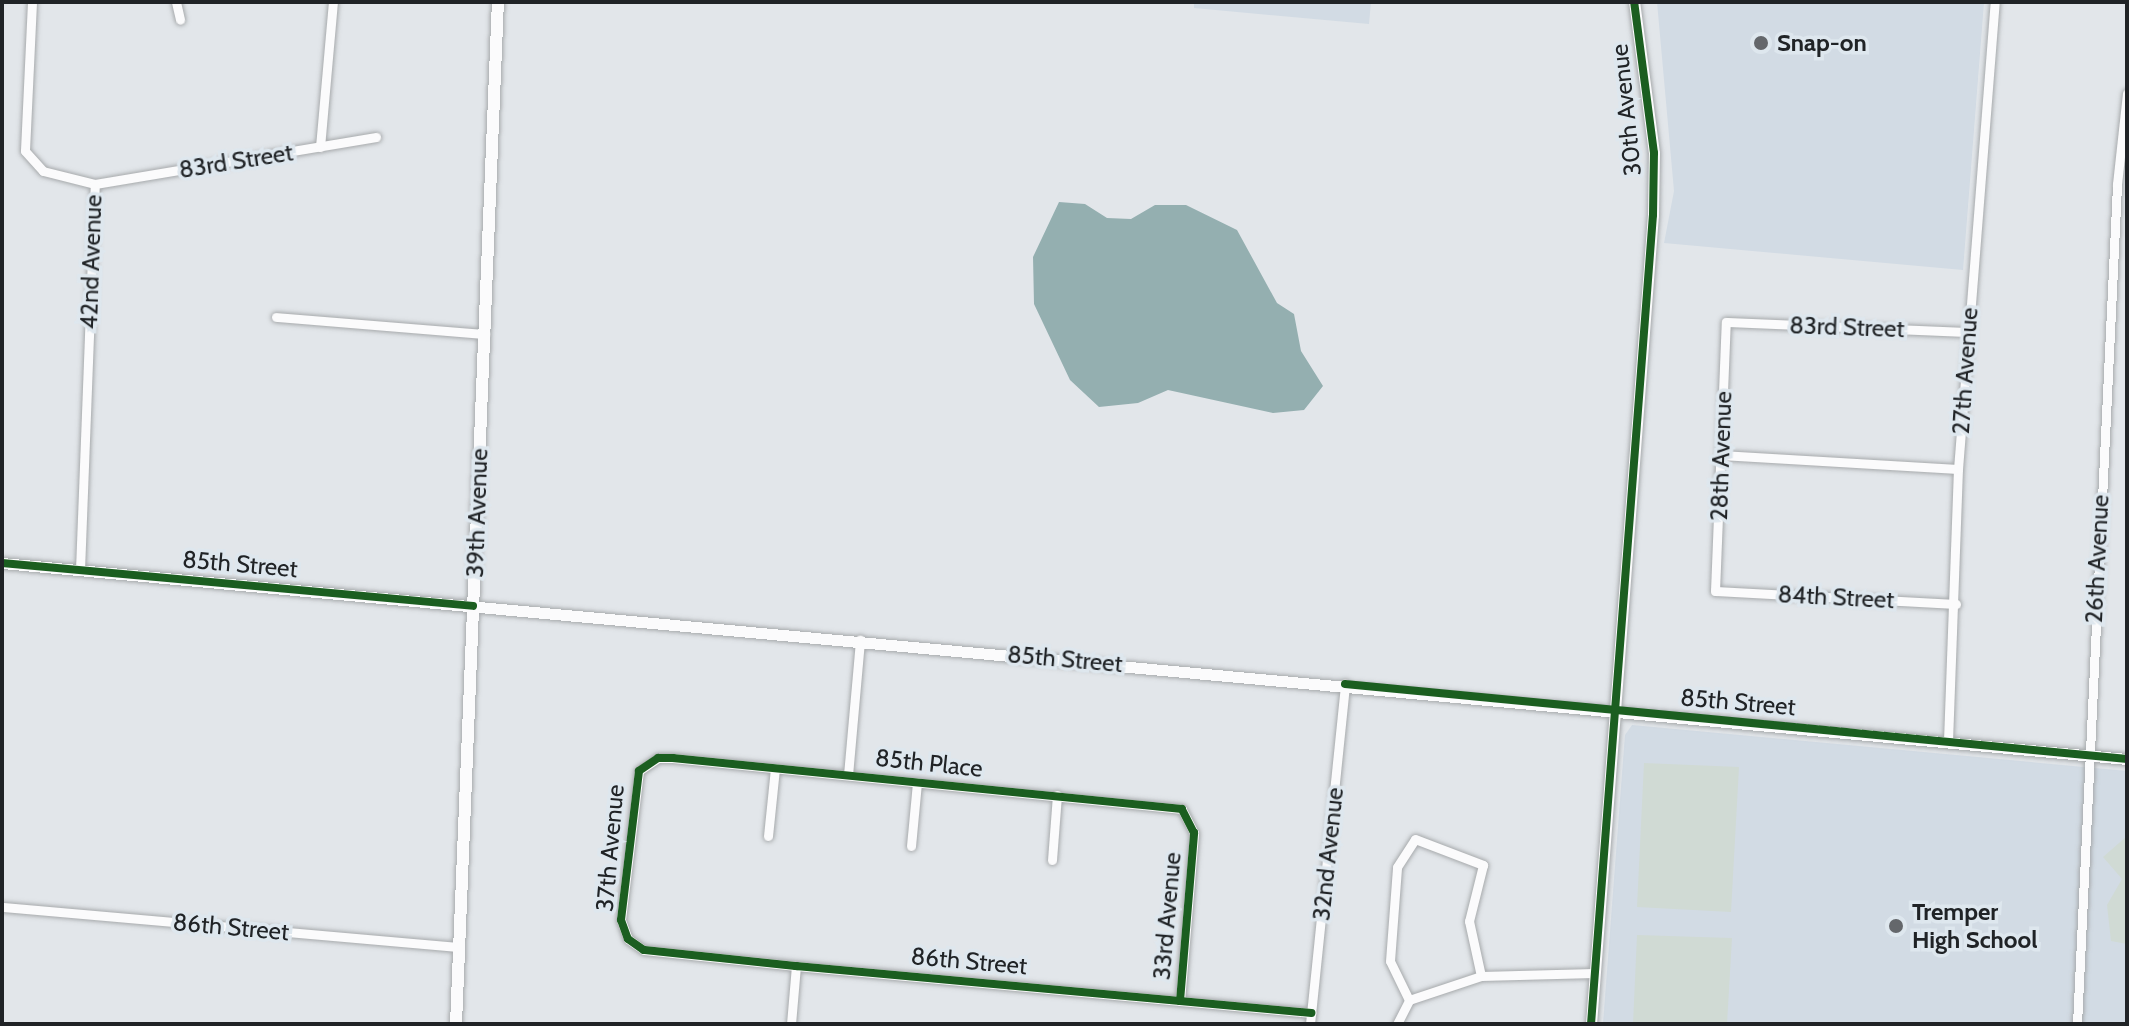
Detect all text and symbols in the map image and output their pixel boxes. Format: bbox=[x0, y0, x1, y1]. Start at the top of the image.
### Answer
place label: Snap-on bbox=[1777, 29, 1867, 57]
marker: Snap-on bbox=[1752, 34, 1770, 52]
street label: 30th Avenue bbox=[1605, 43, 1647, 177]
street label: 83rd Street bbox=[177, 138, 295, 184]
street label: 42nd Avenue bbox=[74, 194, 108, 330]
street label: 27th Avenue bbox=[1946, 307, 1984, 435]
street label: 83rd Street bbox=[1789, 311, 1905, 343]
street label: 28th Avenue bbox=[1704, 391, 1738, 521]
street label: 39th Avenue bbox=[460, 448, 494, 578]
street label: 26th Avenue bbox=[2079, 494, 2115, 624]
street label: 85th Street bbox=[181, 545, 299, 583]
street label: 84th Street bbox=[1777, 580, 1895, 614]
street label: 85th Street bbox=[1006, 640, 1124, 678]
street label: 85th Street bbox=[1679, 683, 1797, 721]
street label: 85th Place bbox=[874, 743, 984, 783]
street label: 37th Avenue bbox=[590, 783, 630, 913]
street label: 32nd Avenue bbox=[1307, 786, 1349, 922]
street label: 33rd Avenue bbox=[1147, 851, 1187, 981]
place label: Tremper High School bbox=[1912, 898, 2037, 954]
street label: 86th Street bbox=[172, 908, 290, 946]
marker: Tremper High School bbox=[1887, 917, 1905, 935]
street label: 86th Street bbox=[910, 942, 1028, 980]

